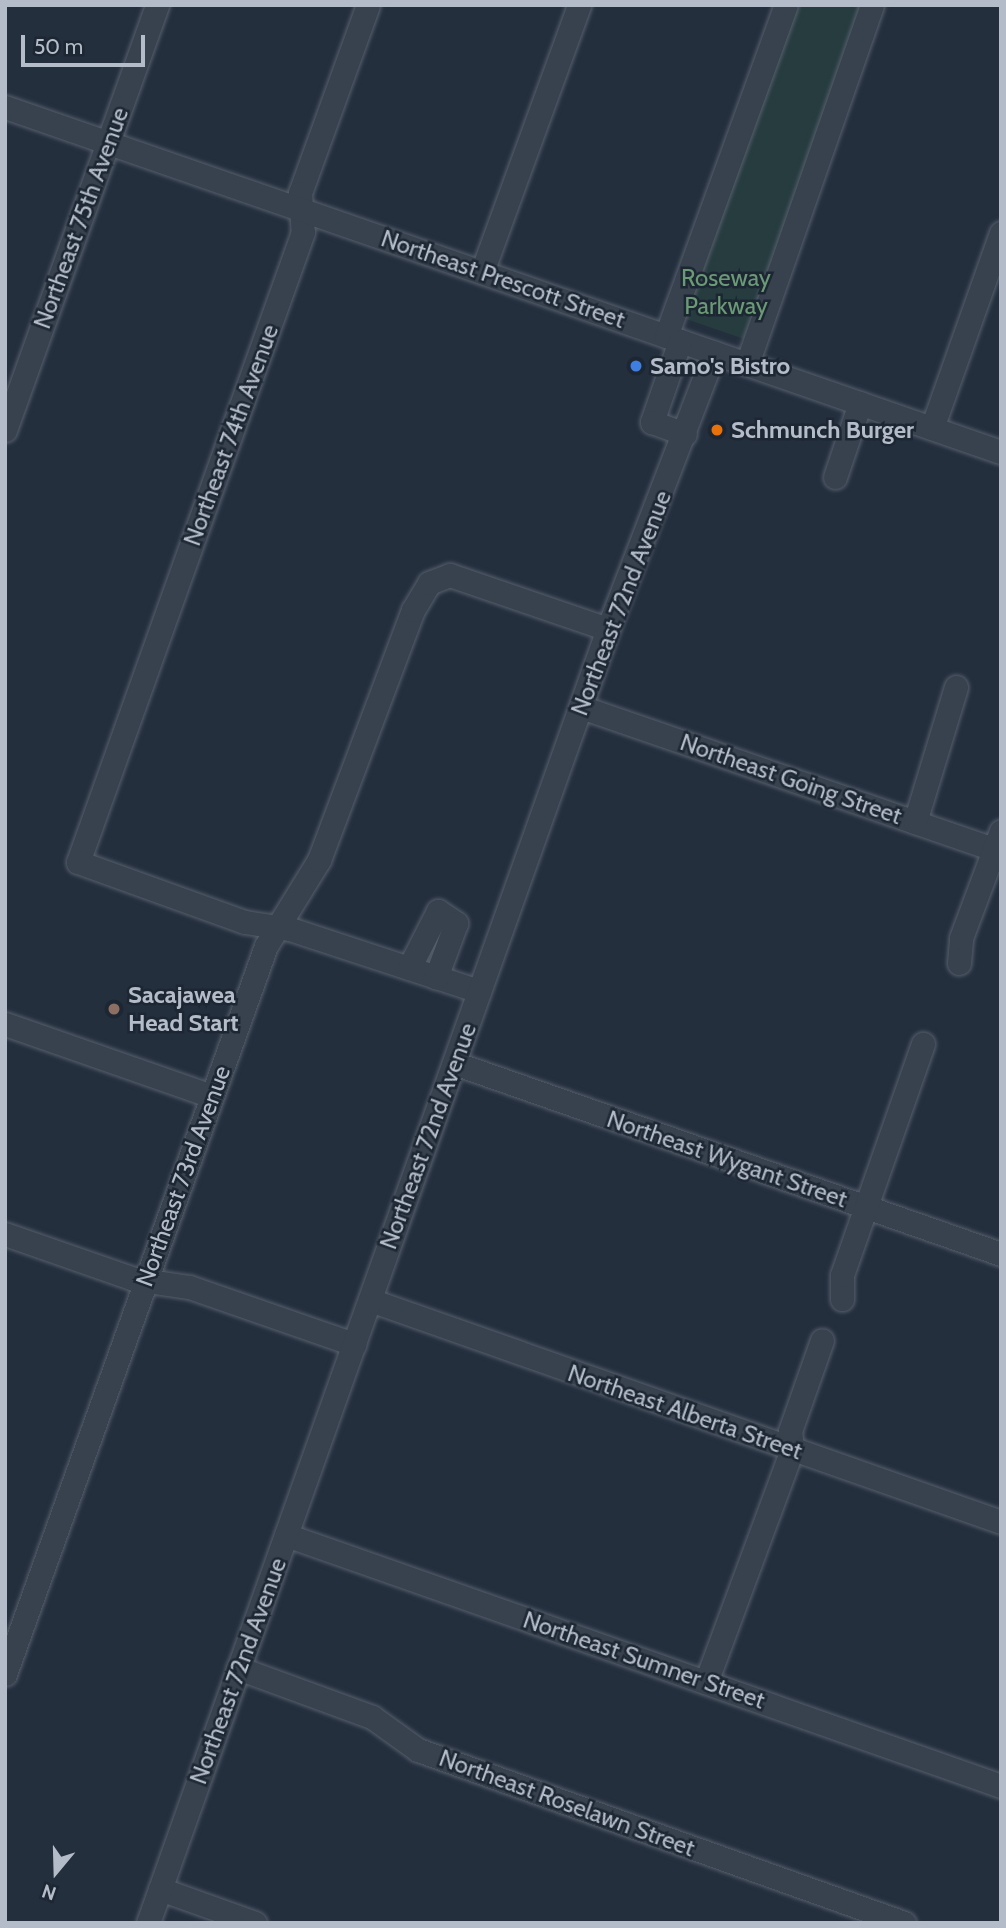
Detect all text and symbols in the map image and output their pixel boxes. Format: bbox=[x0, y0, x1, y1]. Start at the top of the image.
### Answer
scale bar bbox=[24, 21, 149, 65]
text: 50 m bbox=[34, 34, 83, 59]
street label: Northeast 75th Avenue bbox=[28, 103, 134, 333]
street label: Northeast Prescott Street bbox=[377, 224, 629, 334]
park label: Roseway Parkway bbox=[681, 264, 771, 320]
street label: Northeast 74th Avenue bbox=[178, 320, 284, 550]
place label: Samo's Bistro bbox=[650, 352, 790, 380]
marker: Samo's Bistro bbox=[628, 358, 644, 374]
place label: Schmunch Burger bbox=[731, 416, 914, 444]
marker: Schmunch Burger bbox=[709, 422, 725, 438]
street label: Northeast 72nd Avenue bbox=[565, 486, 677, 720]
street label: Northeast Going Street bbox=[676, 728, 906, 830]
place label: Sacajawea Head Start bbox=[128, 981, 239, 1037]
marker: Sacajawea Head Start bbox=[106, 1001, 122, 1017]
street label: Northeast 72nd Avenue bbox=[374, 1019, 482, 1253]
street label: Northeast 73rd Avenue bbox=[130, 1062, 236, 1290]
street label: Northeast Wygant Street bbox=[603, 1104, 851, 1214]
street label: Northeast Alberta Street bbox=[564, 1358, 806, 1466]
street label: Northeast 72nd Avenue bbox=[184, 1554, 292, 1788]
street label: Northeast Sumner Street bbox=[519, 1605, 769, 1715]
street label: Northeast Roselawn Street bbox=[435, 1743, 699, 1863]
north arrow bbox=[21, 1837, 91, 1907]
text: N bbox=[39, 1879, 59, 1905]

